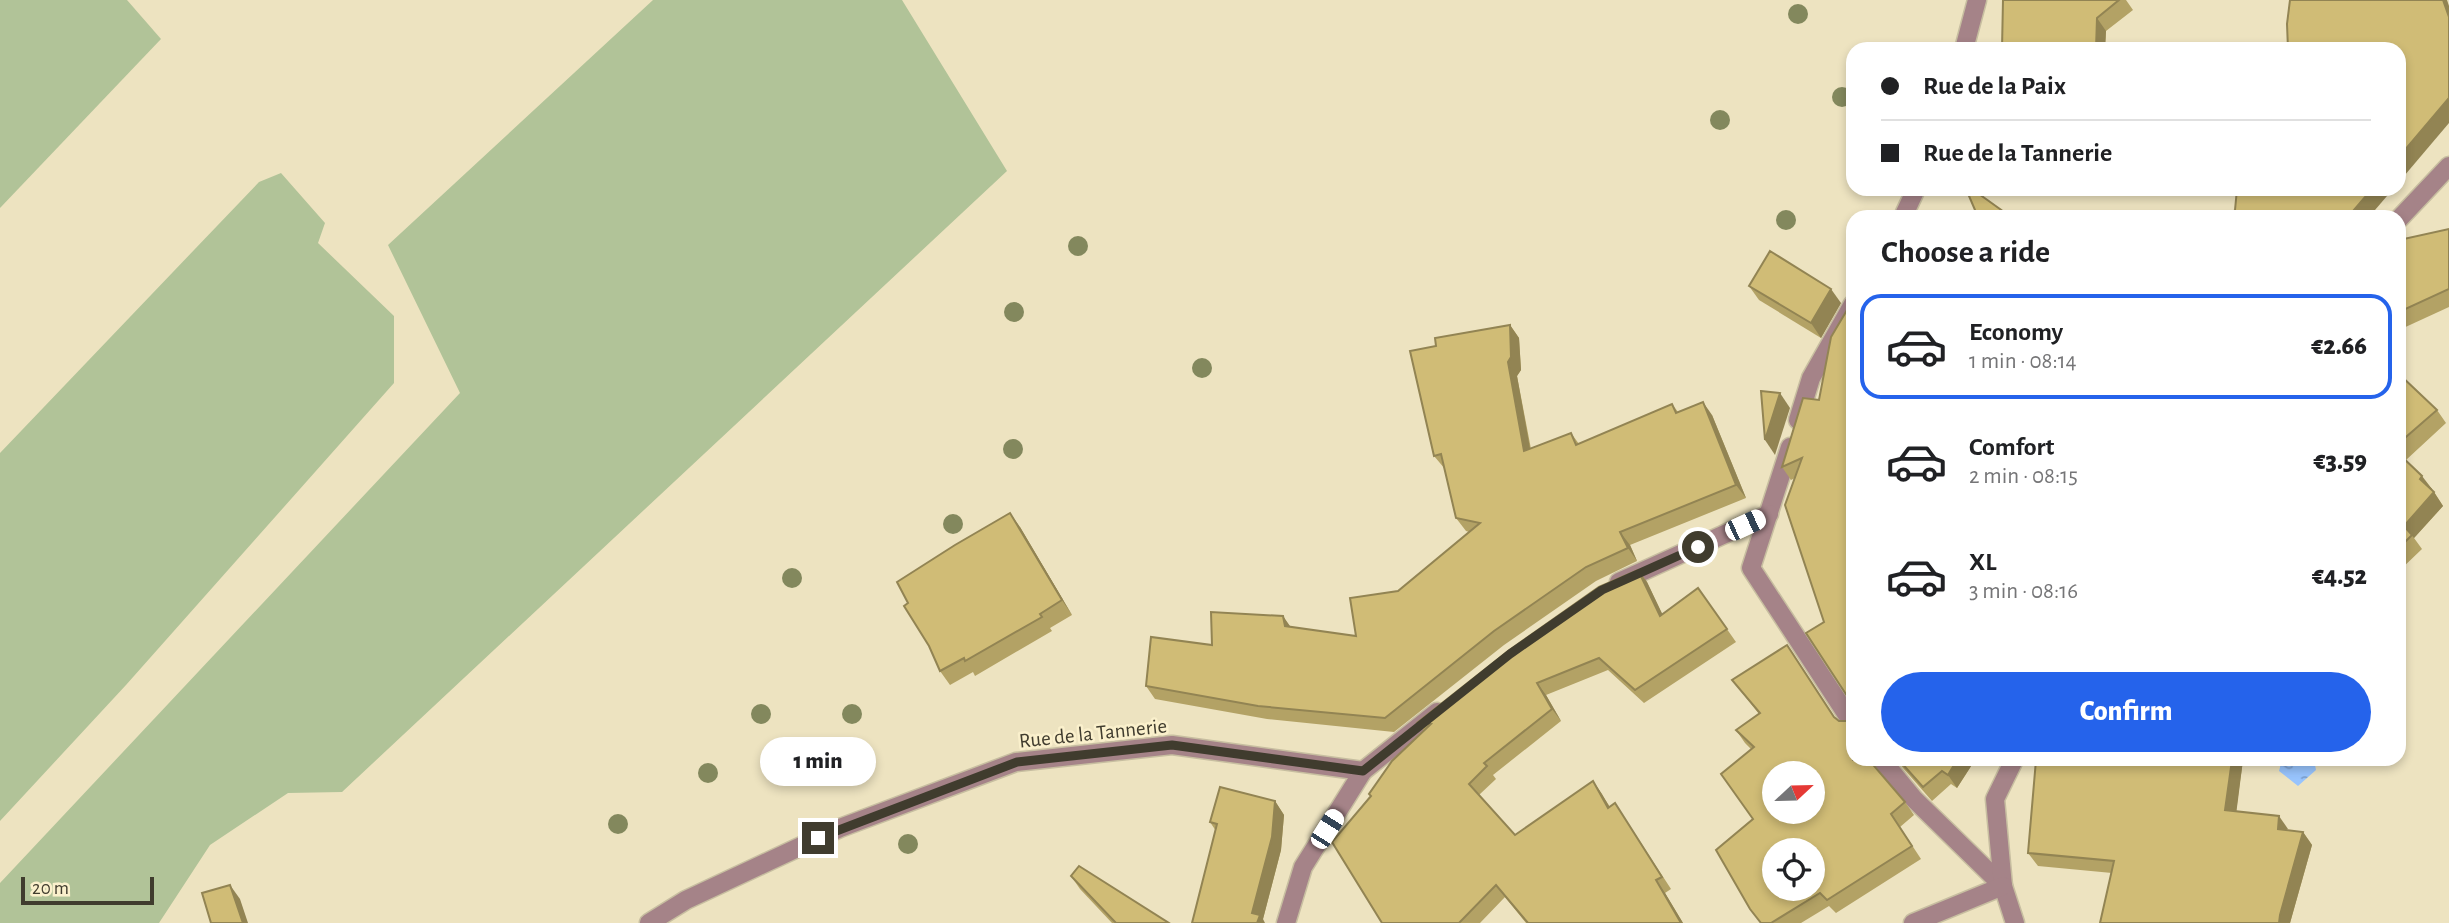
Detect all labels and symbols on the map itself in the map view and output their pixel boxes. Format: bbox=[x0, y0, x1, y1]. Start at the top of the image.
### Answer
car bbox=[1722, 507, 1769, 543]
route start bbox=[1682, 531, 1714, 563]
street label: Rue de la Tannerie bbox=[1018, 715, 1168, 752]
callout: 1 min bbox=[760, 736, 876, 786]
north arrow bbox=[1762, 761, 1825, 824]
car bbox=[1307, 806, 1348, 852]
route end bbox=[802, 822, 834, 854]
scale bar bbox=[21, 874, 154, 906]

